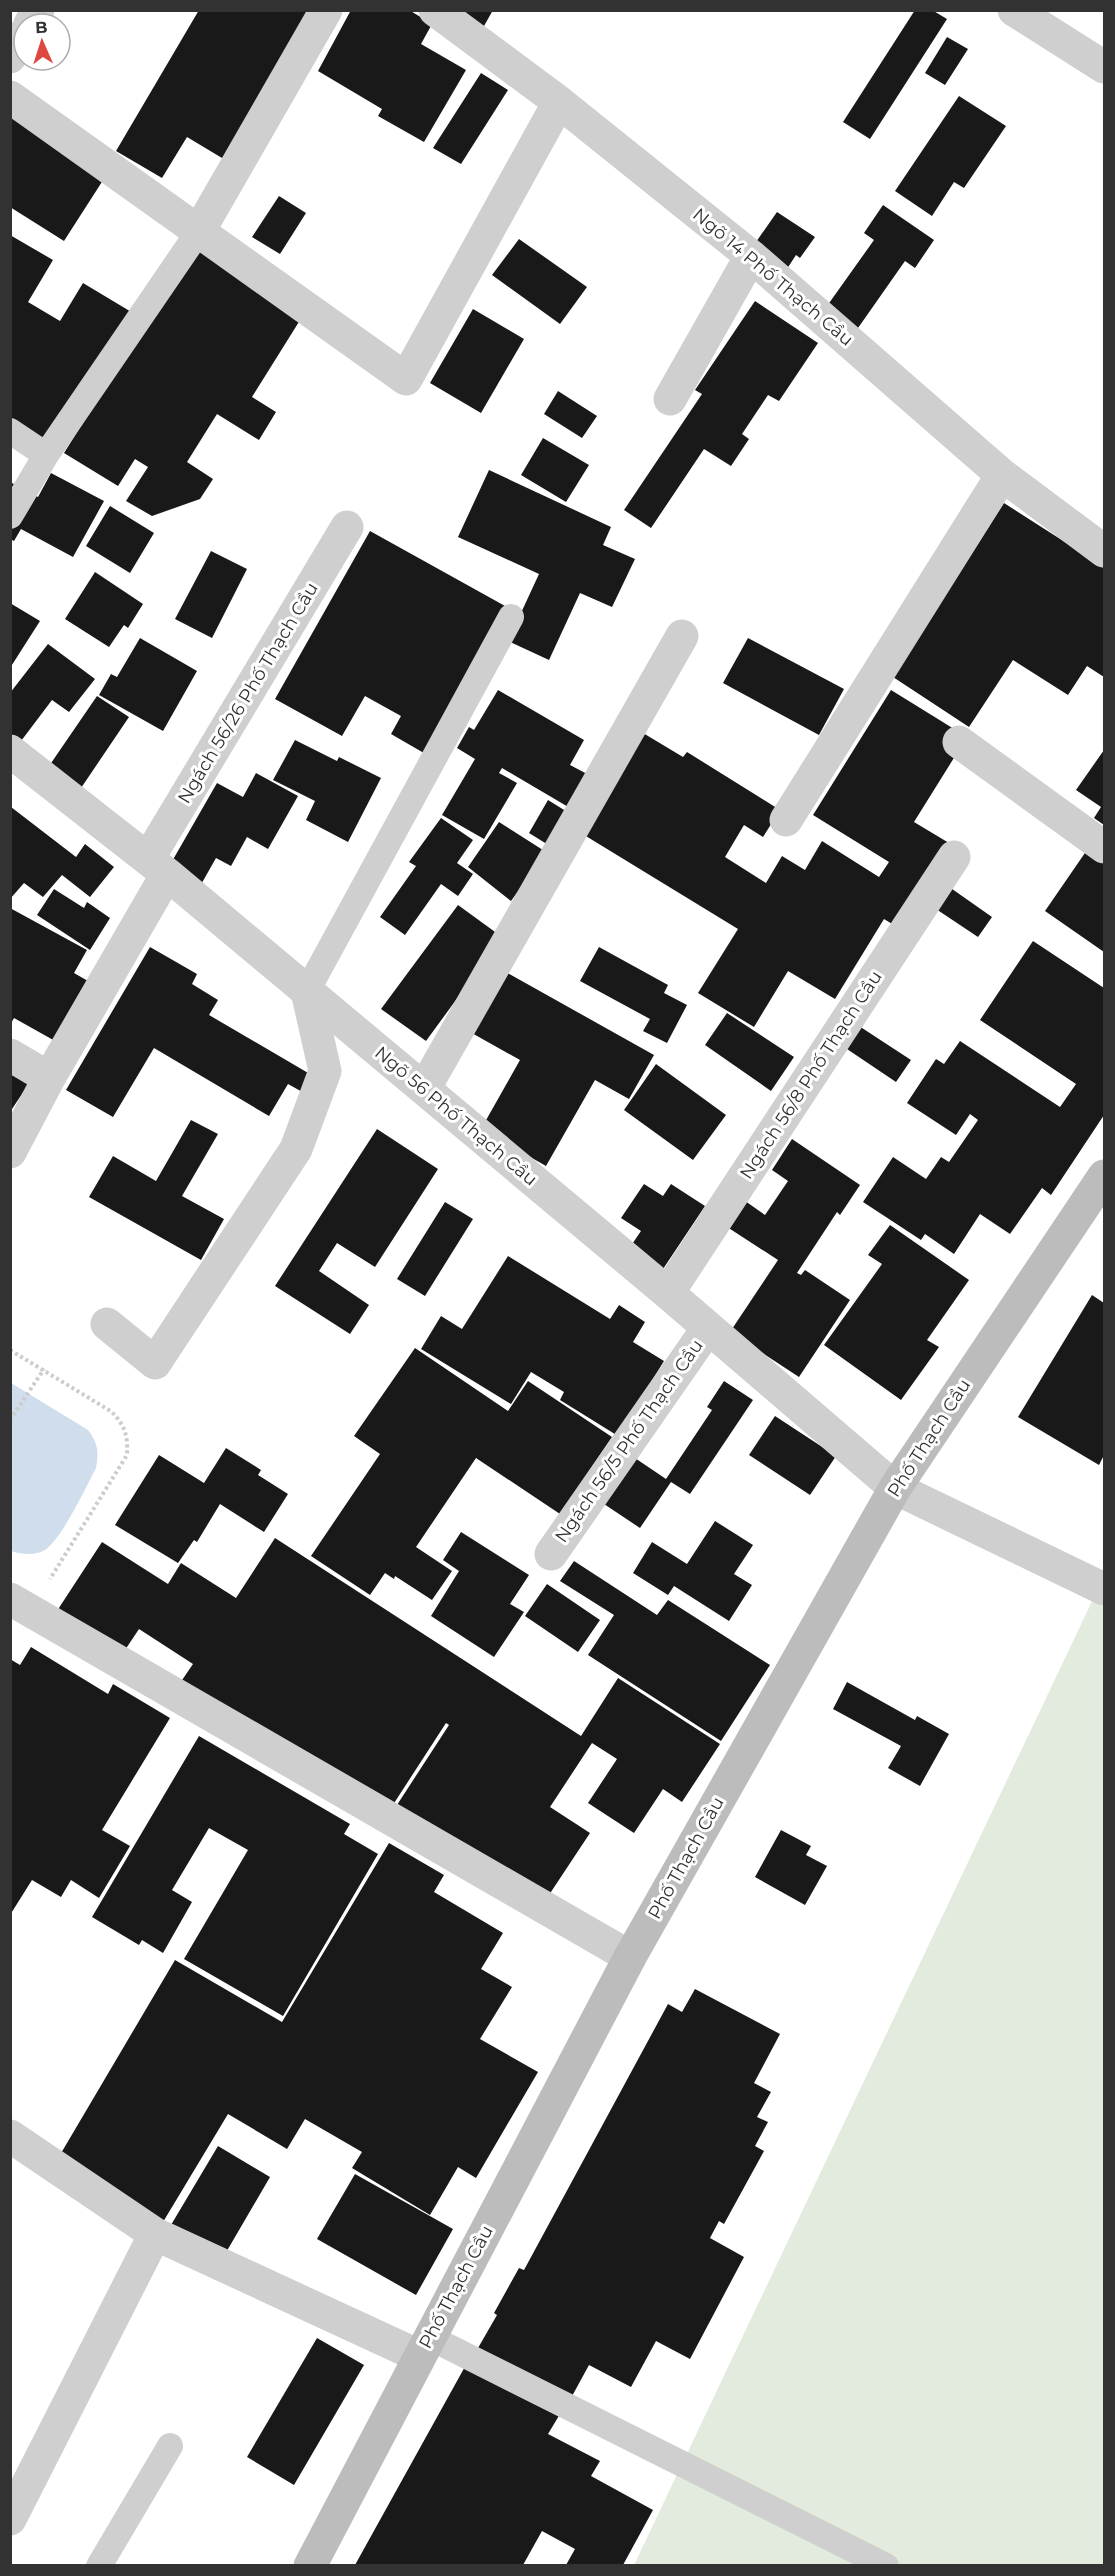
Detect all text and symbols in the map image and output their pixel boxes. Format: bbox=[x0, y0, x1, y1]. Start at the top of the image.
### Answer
north arrow bbox=[12, 12, 72, 72]
text: B bbox=[35, 18, 48, 37]
street label: Ngõ 14 Phố Thạch Cầu bbox=[688, 203, 858, 351]
street label: Ngách 56/26 Phố Thạch Cầu bbox=[173, 578, 323, 808]
street label: Ngách 56/8 Phố Thạch Cầu bbox=[735, 967, 887, 1183]
street label: Ngõ 56 Phố Thạch Cầu bbox=[370, 1042, 542, 1190]
street label: Ngách 56/5 Phố Thạch Cầu bbox=[550, 1335, 708, 1547]
street label: Phố Thạch Cầu bbox=[883, 1375, 975, 1501]
street label: Phố Thạch Cầu bbox=[643, 1793, 729, 1923]
street label: Phố Thạch Cầu bbox=[414, 2222, 498, 2352]

